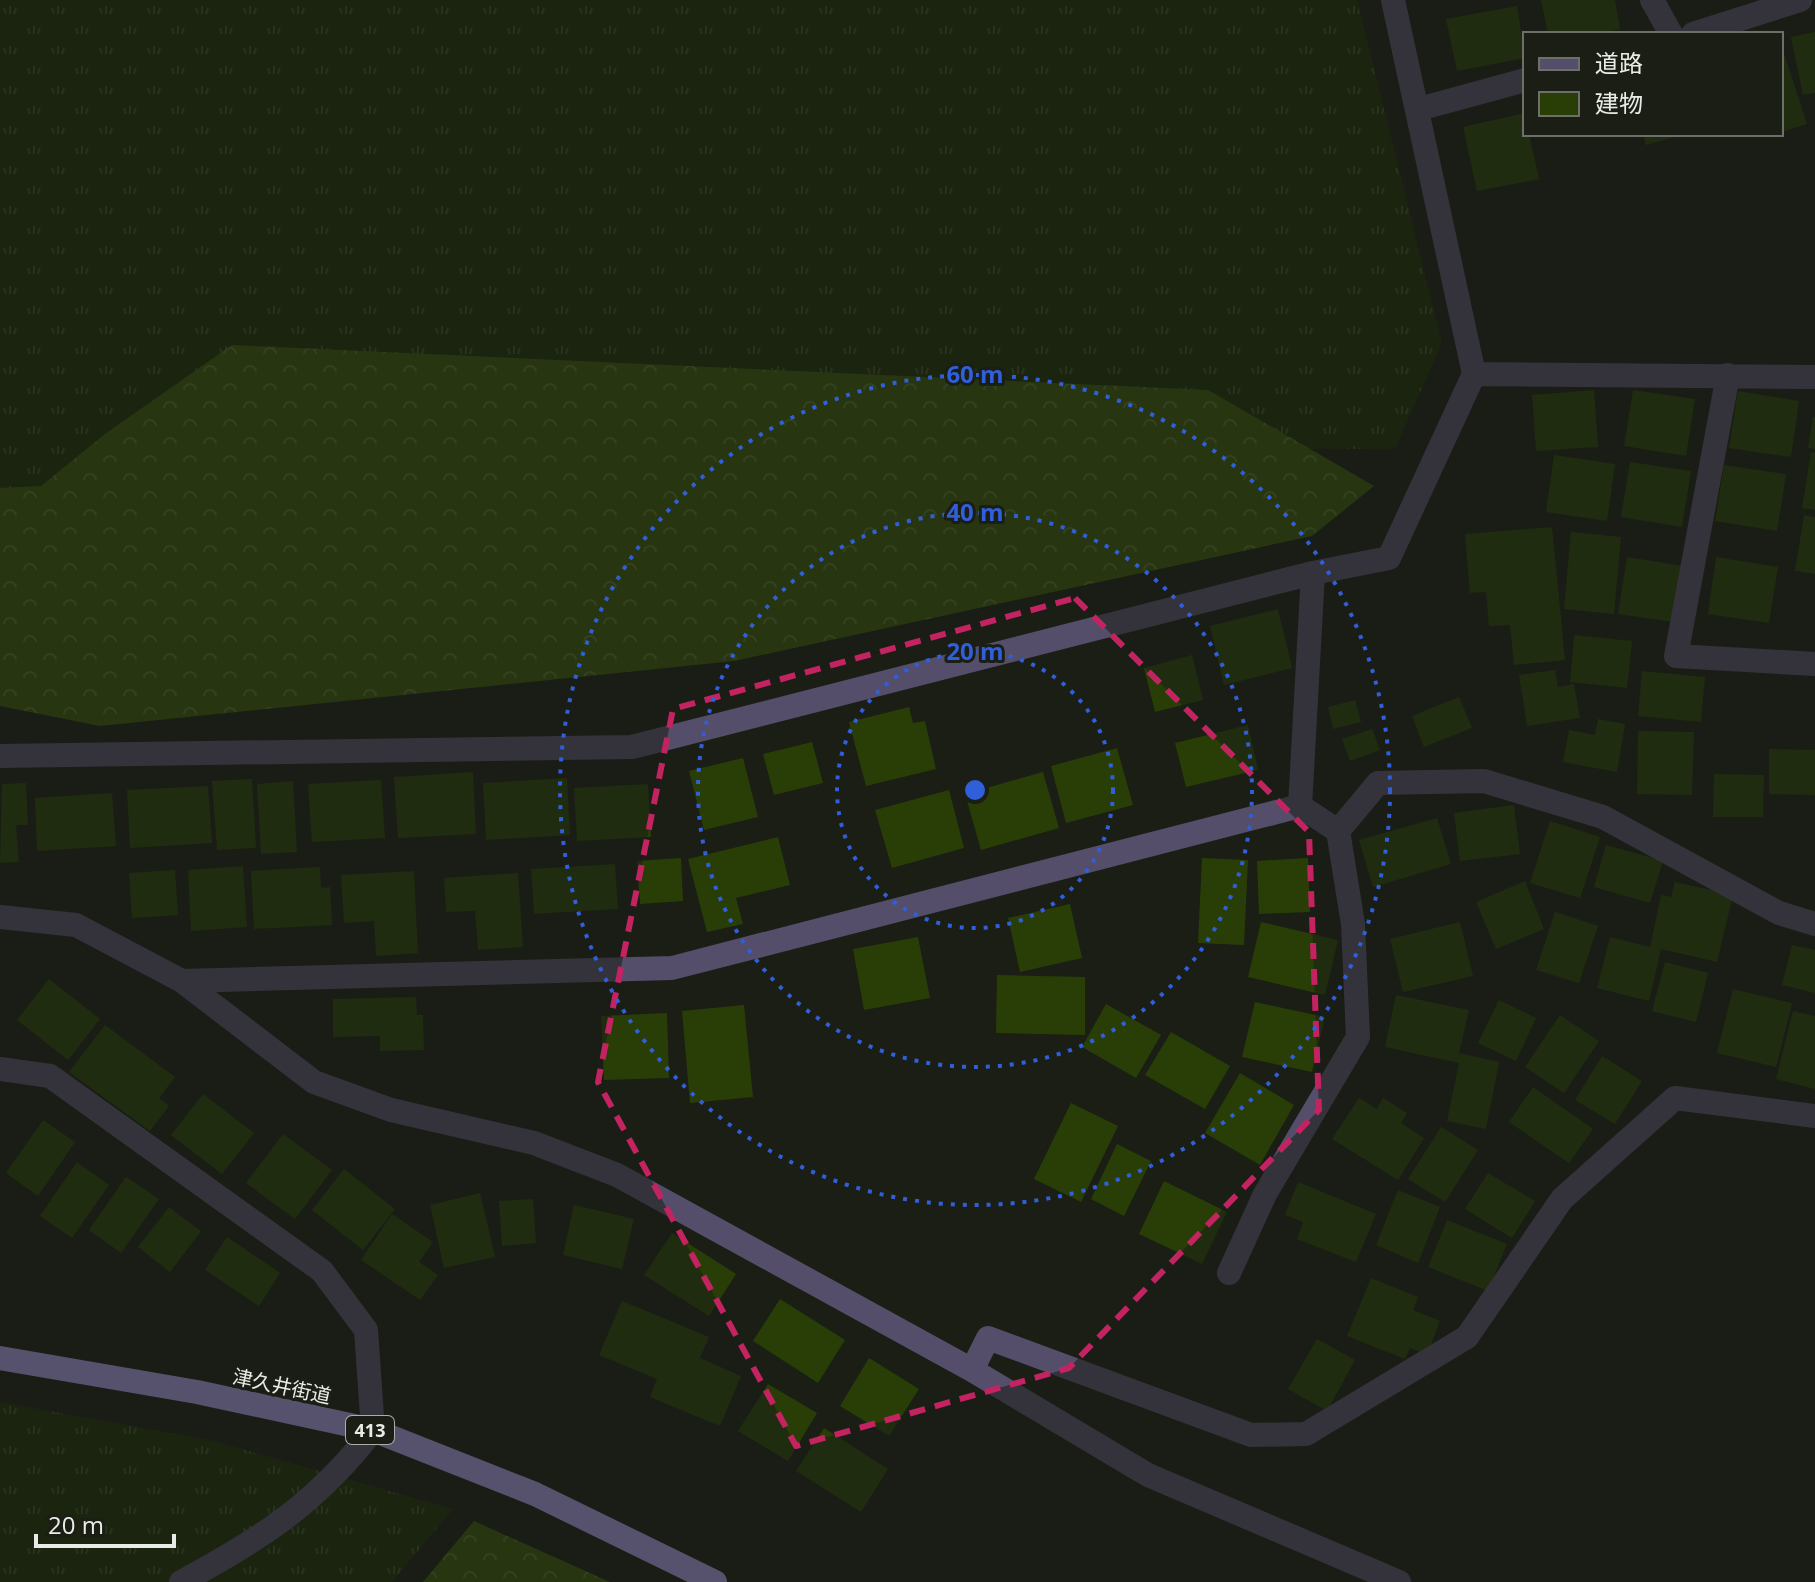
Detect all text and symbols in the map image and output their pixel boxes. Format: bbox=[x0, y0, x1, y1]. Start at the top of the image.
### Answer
legend bbox=[1523, 32, 1783, 136]
text: 道路 bbox=[1595, 46, 1643, 79]
text: 建物 bbox=[1595, 86, 1643, 119]
text: 60 m bbox=[946, 357, 1004, 390]
text: 40 m bbox=[946, 495, 1004, 528]
text: 20 m bbox=[946, 634, 1004, 667]
centre of rings bbox=[961, 776, 989, 804]
street label: 津久井街道 bbox=[230, 1362, 334, 1410]
road number: 413 bbox=[346, 1416, 394, 1444]
scale bar bbox=[36, 1498, 174, 1548]
text: 20 m bbox=[48, 1508, 104, 1541]

